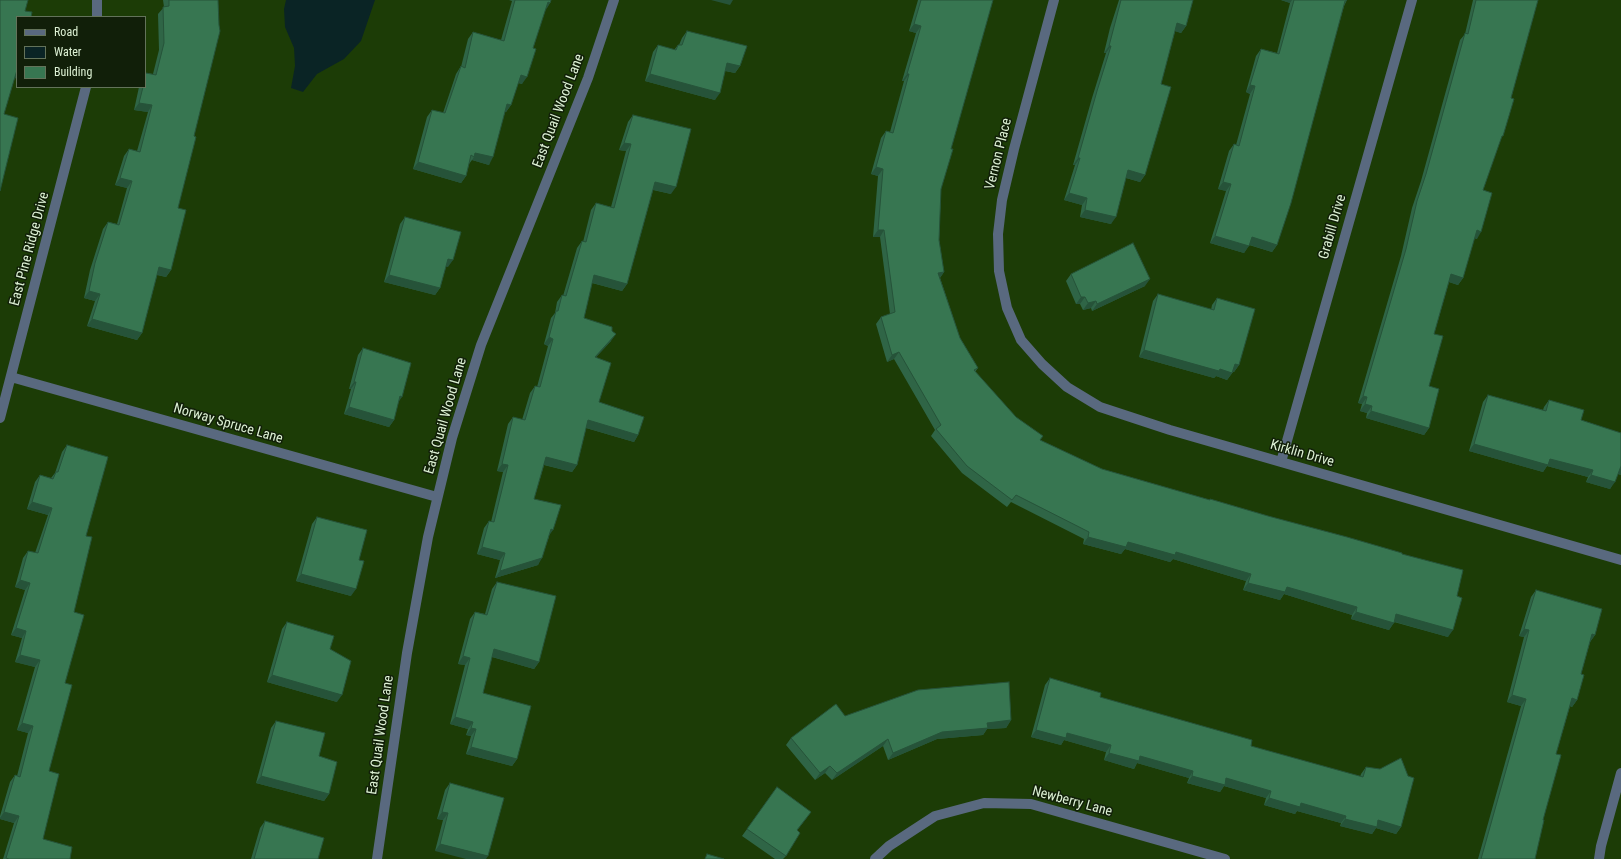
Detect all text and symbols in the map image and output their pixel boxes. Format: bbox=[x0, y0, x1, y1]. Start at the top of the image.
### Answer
legend bbox=[16, 16, 146, 88]
text: Road bbox=[54, 25, 78, 39]
text: Water bbox=[54, 45, 82, 59]
street label: East Quail Wood Lane bbox=[530, 52, 588, 170]
text: Building bbox=[54, 65, 92, 79]
street label: Vernon Place bbox=[982, 117, 1016, 191]
street label: East Pine Ridge Drive bbox=[7, 190, 53, 308]
street label: Grabill Drive bbox=[1316, 193, 1350, 261]
street label: East Quail Wood Lane bbox=[421, 356, 471, 476]
street label: Norway Spruce Lane bbox=[171, 400, 285, 448]
street label: Kirklin Drive bbox=[1268, 437, 1336, 471]
street label: East Quail Wood Lane bbox=[364, 674, 398, 796]
street label: Newberry Lane bbox=[1030, 783, 1114, 821]

